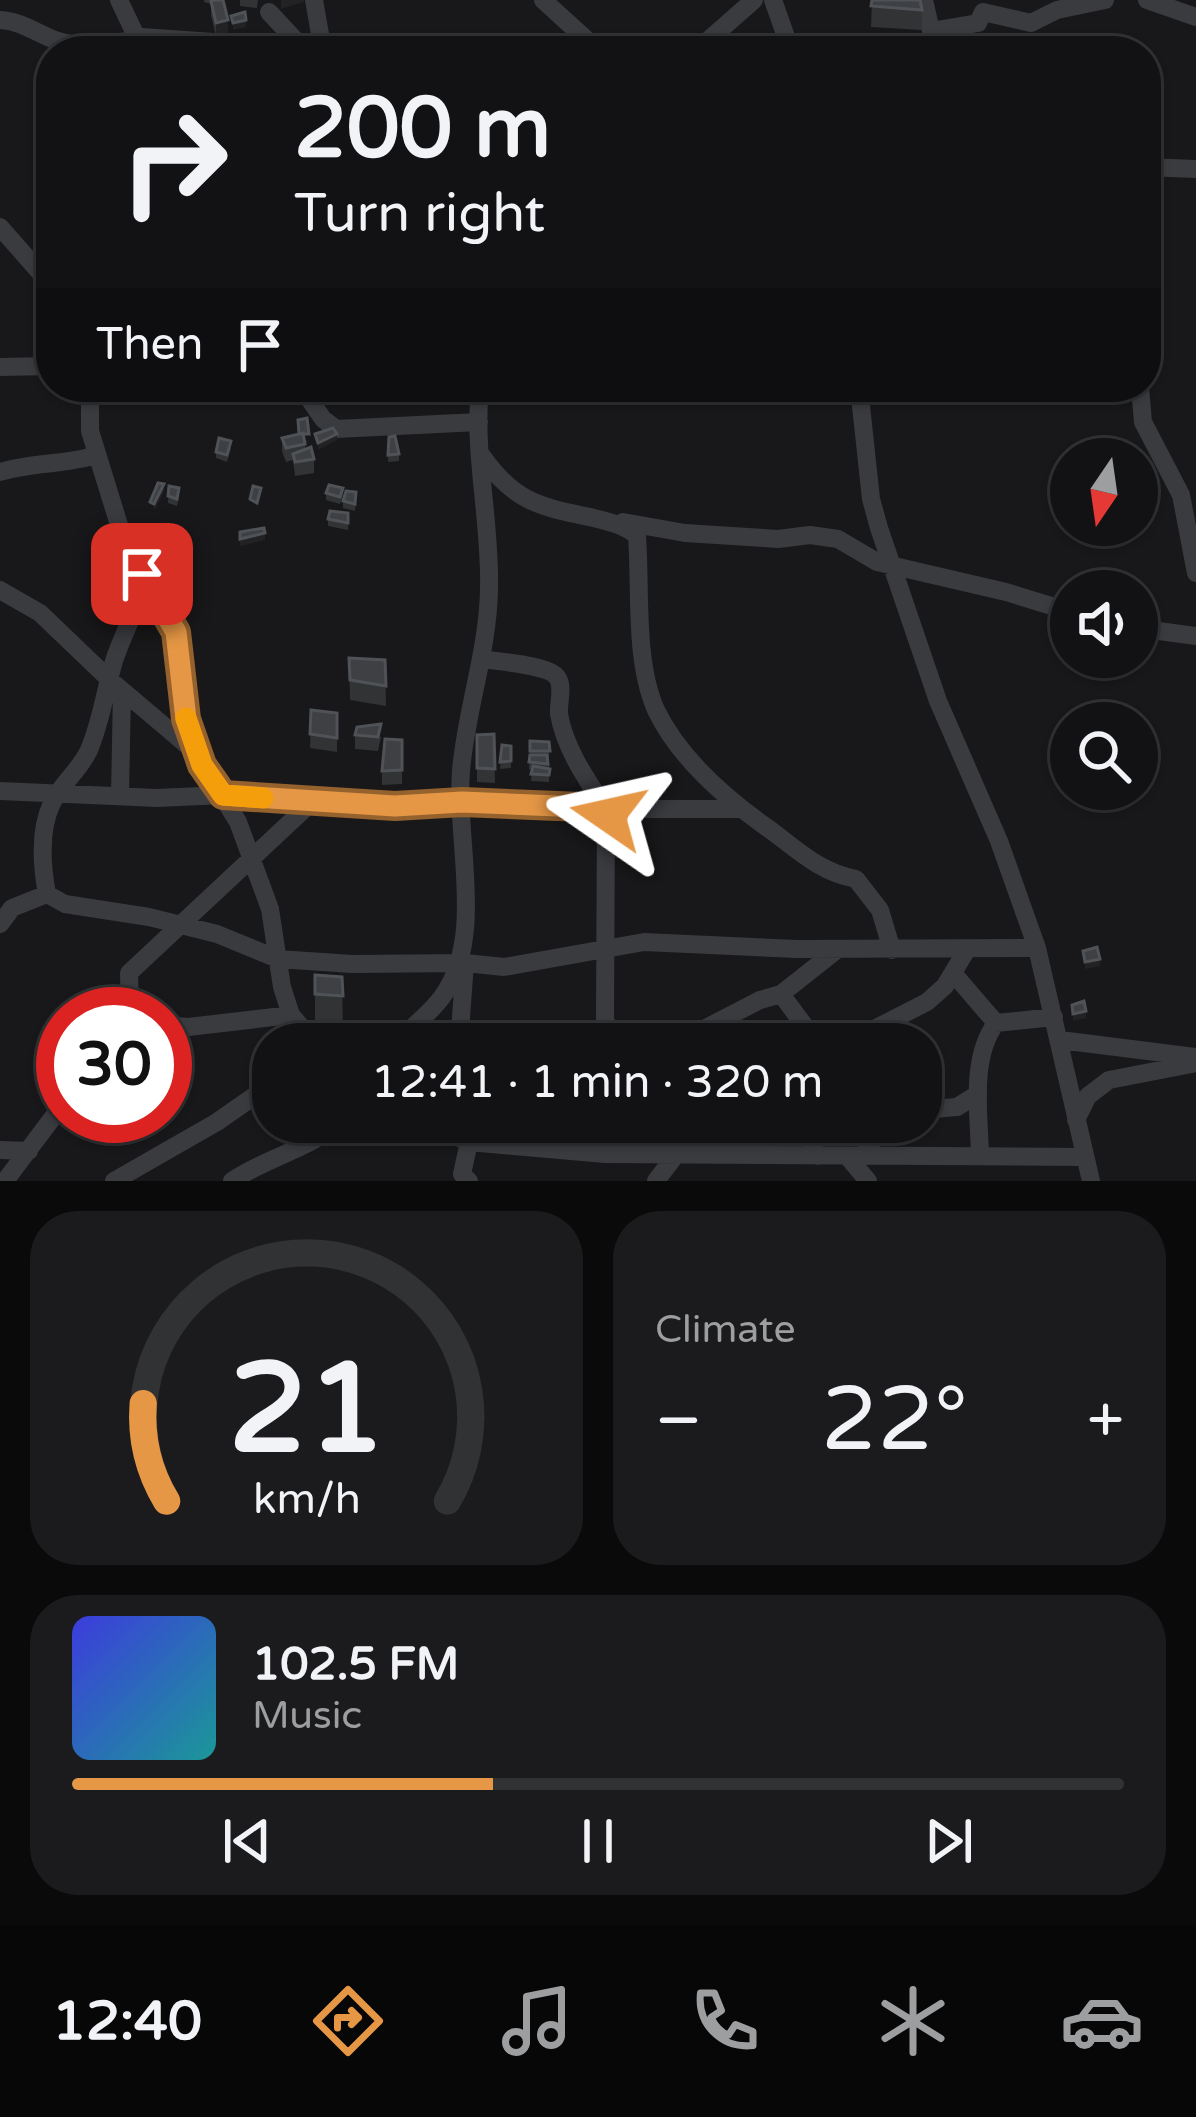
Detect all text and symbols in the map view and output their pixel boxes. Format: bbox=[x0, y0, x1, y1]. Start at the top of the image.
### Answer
text: 200 m bbox=[294, 79, 551, 180]
icon: right bbox=[96, 84, 252, 240]
text: Turn right bbox=[294, 181, 545, 246]
icon: arrive bbox=[227, 312, 293, 378]
text: Then bbox=[96, 318, 203, 372]
north arrow bbox=[1050, 438, 1158, 546]
map controls bbox=[1050, 438, 1158, 810]
pin bbox=[91, 523, 193, 625]
icon: arrive bbox=[109, 541, 175, 607]
button: sound bbox=[1050, 570, 1158, 678]
button: search bbox=[1050, 702, 1158, 810]
position arrow bbox=[545, 752, 671, 878]
speed limit sign: 30 bbox=[36, 987, 192, 1143]
text: 12:41 · 1 min · 320 m bbox=[371, 1056, 823, 1110]
text: Climate bbox=[655, 1306, 795, 1353]
text: 21 bbox=[228, 1335, 385, 1486]
text: 22° bbox=[821, 1366, 968, 1475]
text: − bbox=[655, 1381, 702, 1461]
text: + bbox=[1087, 1381, 1124, 1461]
text: km/h bbox=[253, 1474, 360, 1525]
text: 102.5 FM bbox=[252, 1638, 459, 1692]
text: Music bbox=[252, 1692, 362, 1739]
icon: previous bbox=[214, 1808, 280, 1874]
icon: pause bbox=[565, 1808, 631, 1874]
icon: next bbox=[916, 1808, 982, 1874]
icon: directions bbox=[306, 1979, 390, 2063]
icon: music bbox=[495, 1979, 579, 2063]
icon: phone bbox=[683, 1979, 767, 2063]
icon: climate bbox=[871, 1979, 955, 2063]
icon: car bbox=[1060, 1979, 1144, 2063]
text: 12:40 bbox=[52, 1989, 202, 2054]

